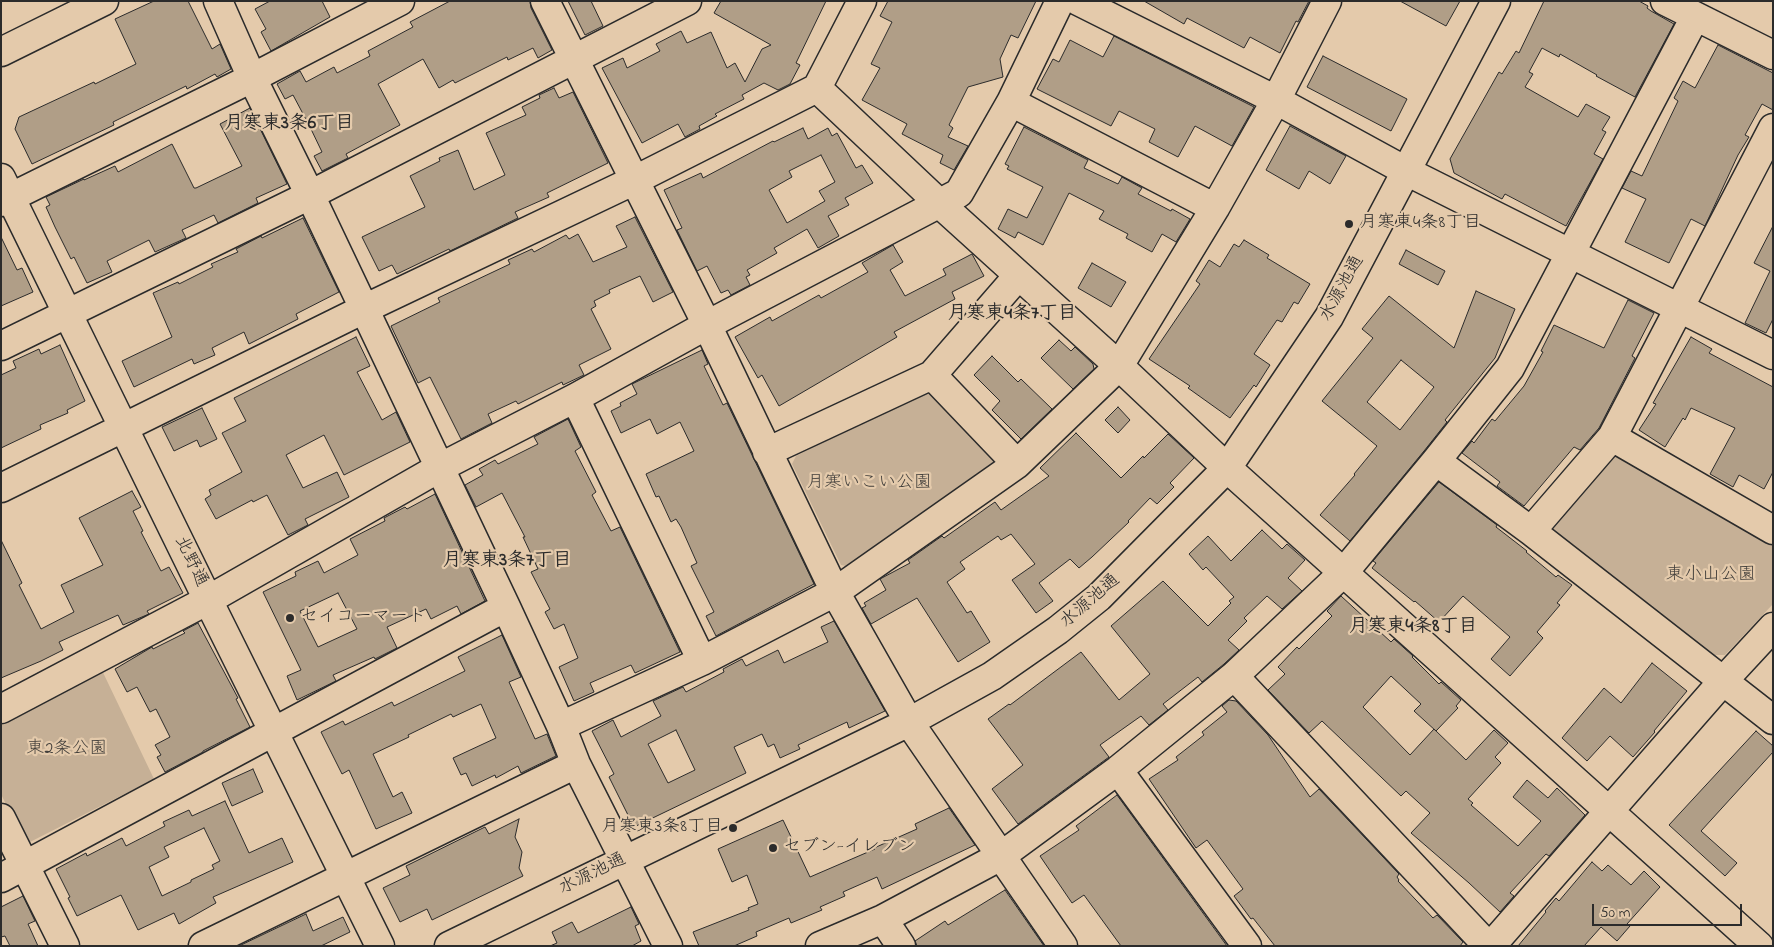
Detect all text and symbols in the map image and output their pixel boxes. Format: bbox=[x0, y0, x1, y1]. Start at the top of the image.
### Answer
district label: 月寒東3条6丁目 bbox=[224, 114, 354, 136]
place label: 月寒東4条8丁目 bbox=[1359, 213, 1481, 235]
marker: 月寒東4条8丁目 bbox=[1343, 218, 1355, 230]
street label: 水源池通 bbox=[1316, 252, 1370, 326]
district label: 月寒東4条7丁目 bbox=[947, 304, 1077, 326]
park label: 月寒いこい公園 bbox=[806, 473, 932, 495]
street label: 北野通 bbox=[168, 533, 212, 591]
district label: 月寒東3条7丁目 bbox=[442, 551, 572, 573]
park label: 東小山公園 bbox=[1666, 565, 1756, 587]
street label: 水源池通 bbox=[1057, 570, 1125, 634]
place label: セイコーマート bbox=[300, 607, 426, 629]
marker: セイコーマート bbox=[284, 612, 296, 624]
district label: 月寒東4条8丁目 bbox=[1349, 617, 1477, 639]
park label: 東2条公園 bbox=[27, 739, 107, 761]
place label: 月寒東3条8丁目 bbox=[601, 817, 723, 839]
marker: 月寒東3条8丁目 bbox=[727, 822, 739, 834]
place label: セブン-イレブン bbox=[783, 837, 916, 859]
marker: セブン-イレブン bbox=[767, 842, 779, 854]
street label: 水源池通 bbox=[556, 850, 630, 900]
scale bar bbox=[1594, 894, 1744, 926]
text: 50 m bbox=[1600, 902, 1630, 924]

